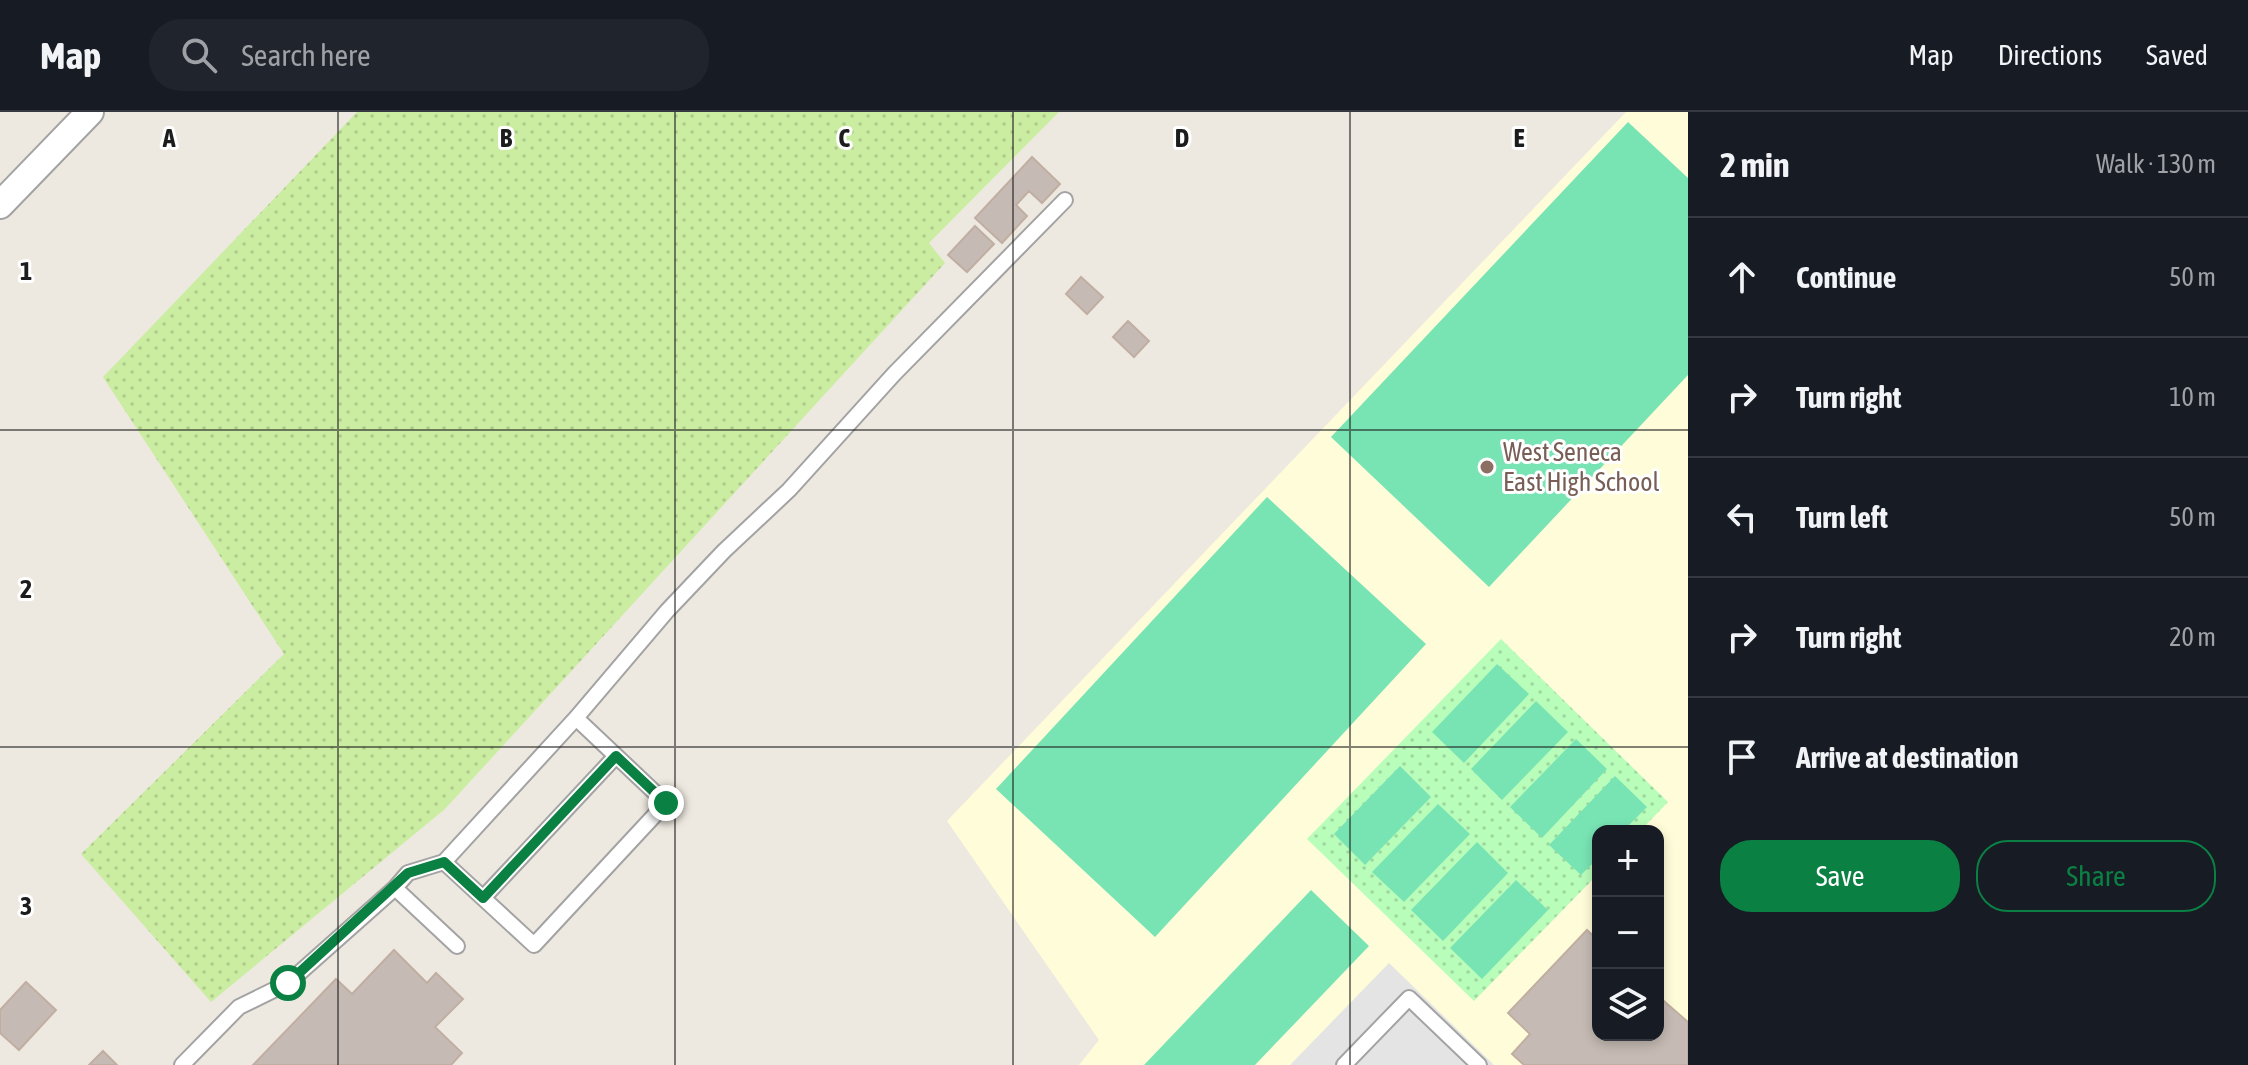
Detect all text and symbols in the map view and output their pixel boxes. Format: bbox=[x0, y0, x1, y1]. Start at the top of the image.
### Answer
search box bbox=[149, 19, 709, 91]
icon: search bbox=[177, 33, 221, 77]
text: Map bbox=[40, 34, 101, 77]
text: Search here bbox=[241, 38, 371, 72]
text: Map bbox=[1909, 39, 1954, 71]
text: Directions bbox=[1998, 39, 2102, 71]
text: Saved bbox=[2146, 39, 2208, 71]
text: A bbox=[162, 123, 176, 153]
text: B bbox=[500, 123, 513, 153]
text: C bbox=[838, 123, 850, 153]
text: D bbox=[1175, 123, 1189, 153]
text: E bbox=[1513, 123, 1525, 153]
text: 2 min bbox=[1720, 145, 1789, 184]
text: Walk · 130 m bbox=[2096, 149, 2216, 179]
icon: ahead bbox=[1720, 255, 1764, 299]
text: 1 bbox=[20, 256, 32, 286]
text: Continue bbox=[1796, 260, 1896, 294]
text: 50 m bbox=[2169, 262, 2216, 292]
icon: right bbox=[1720, 375, 1764, 419]
text: Turn right bbox=[1796, 380, 1902, 414]
text: 10 m bbox=[2169, 382, 2216, 412]
place label: West Seneca East High School bbox=[1503, 437, 1659, 497]
marker: West Seneca East High School bbox=[1478, 458, 1496, 476]
icon: left bbox=[1720, 495, 1764, 539]
text: Turn left bbox=[1796, 500, 1888, 534]
text: 50 m bbox=[2169, 502, 2216, 532]
text: 2 bbox=[20, 574, 32, 604]
icon: right bbox=[1720, 615, 1764, 659]
text: Turn right bbox=[1796, 620, 1902, 654]
text: 20 m bbox=[2169, 622, 2216, 652]
icon: arrive bbox=[1720, 735, 1764, 779]
text: Arrive at destination bbox=[1796, 740, 2018, 774]
route end bbox=[648, 785, 684, 821]
map controls bbox=[1592, 825, 1664, 1041]
button: + bbox=[1592, 825, 1664, 897]
button: Save bbox=[1720, 840, 1960, 912]
button: Share bbox=[1976, 840, 2216, 912]
text: 3 bbox=[20, 891, 32, 921]
button: − bbox=[1592, 897, 1664, 969]
route start bbox=[270, 965, 306, 1001]
button: layers bbox=[1592, 969, 1664, 1041]

